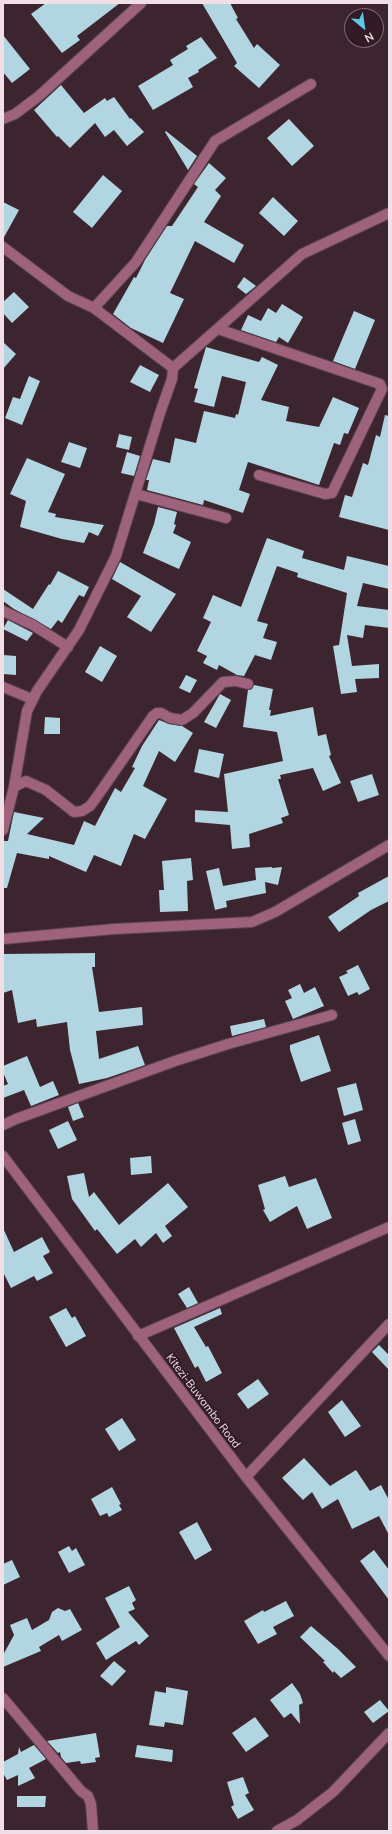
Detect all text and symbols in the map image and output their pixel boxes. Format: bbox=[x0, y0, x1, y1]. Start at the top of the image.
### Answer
north arrow bbox=[344, 8, 384, 48]
text: N bbox=[362, 29, 376, 46]
street label: Kitezi-Buwambo Road bbox=[163, 1351, 243, 1451]

